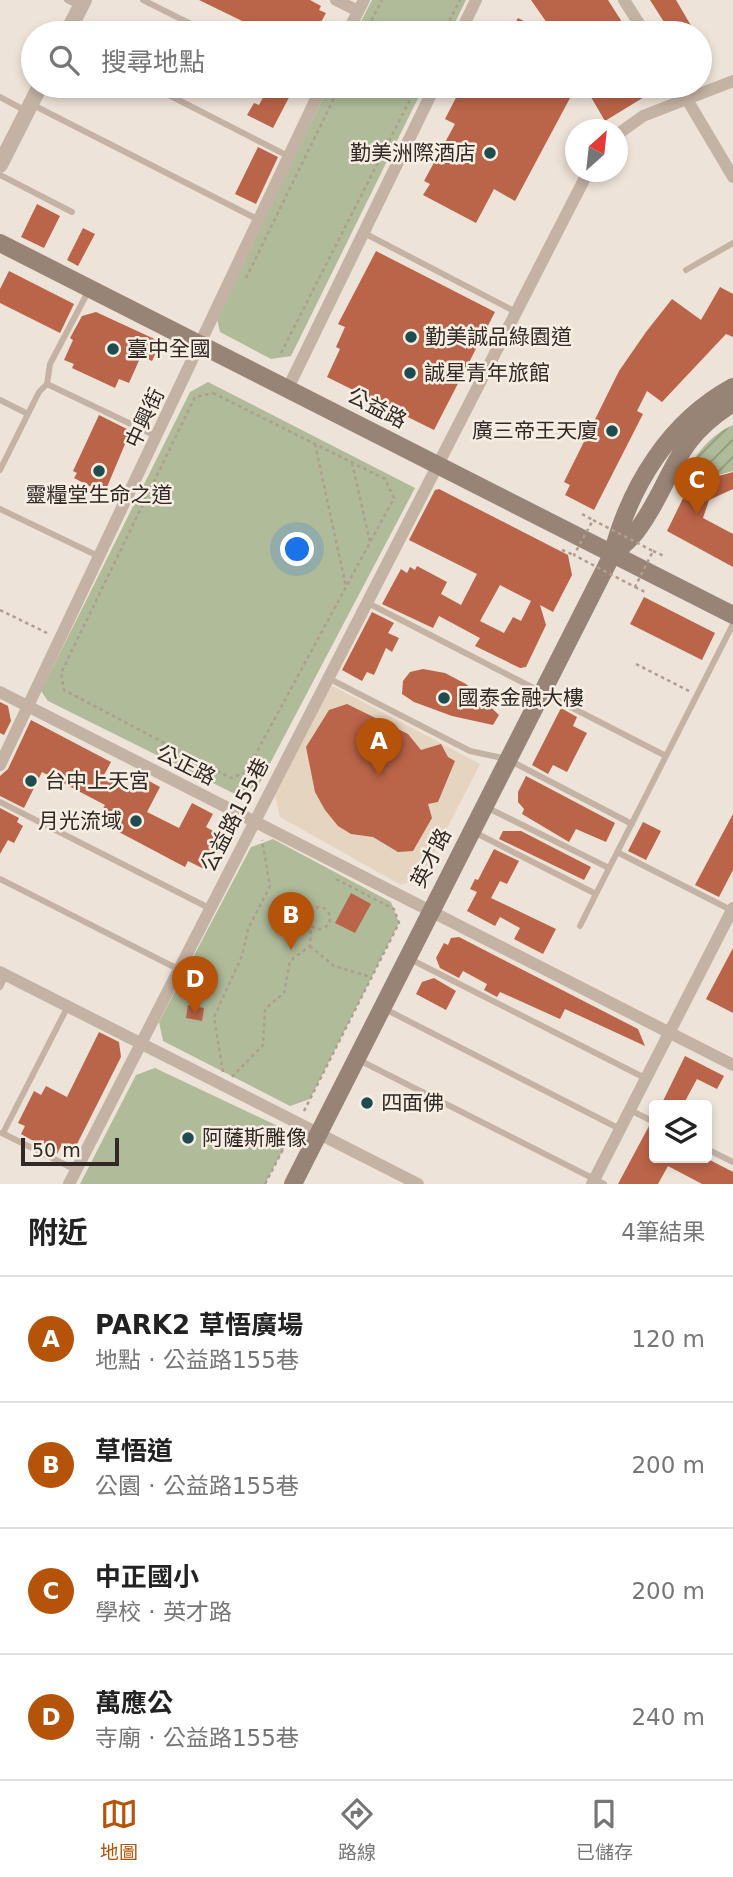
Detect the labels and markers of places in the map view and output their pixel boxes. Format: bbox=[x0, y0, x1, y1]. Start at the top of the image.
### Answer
place label: 勤美洲際酒店 bbox=[350, 141, 476, 165]
marker: 勤美洲際酒店 bbox=[482, 145, 498, 161]
place label: 勤美誠品綠園道 bbox=[425, 325, 572, 349]
marker: 勤美誠品綠園道 bbox=[403, 329, 419, 345]
place label: 臺中全國 bbox=[127, 337, 211, 361]
marker: 臺中全國 bbox=[105, 341, 121, 357]
place label: 誠星青年旅館 bbox=[424, 361, 550, 385]
marker: 誠星青年旅館 bbox=[402, 365, 418, 381]
place label: 廣三帝王天廈 bbox=[472, 419, 598, 443]
marker: 廣三帝王天廈 bbox=[604, 423, 620, 439]
pin: C bbox=[674, 457, 720, 515]
marker: 靈糧堂生命之道 bbox=[91, 463, 107, 479]
place label: 靈糧堂生命之道 bbox=[26, 483, 173, 507]
place label: 國泰金融大樓 bbox=[458, 686, 584, 710]
marker: 國泰金融大樓 bbox=[436, 690, 452, 706]
pin: A bbox=[356, 718, 402, 776]
place label: 台中上天宮 bbox=[45, 769, 150, 793]
marker: 台中上天宮 bbox=[23, 773, 39, 789]
place label: 月光流域 bbox=[38, 809, 122, 833]
marker: 月光流域 bbox=[128, 813, 144, 829]
pin: B bbox=[268, 892, 314, 950]
pin: D bbox=[172, 956, 218, 1014]
place label: 四面佛 bbox=[381, 1091, 444, 1115]
marker: 四面佛 bbox=[359, 1095, 375, 1111]
place label: 阿薩斯雕像 bbox=[202, 1126, 307, 1150]
marker: 阿薩斯雕像 bbox=[180, 1130, 196, 1146]

